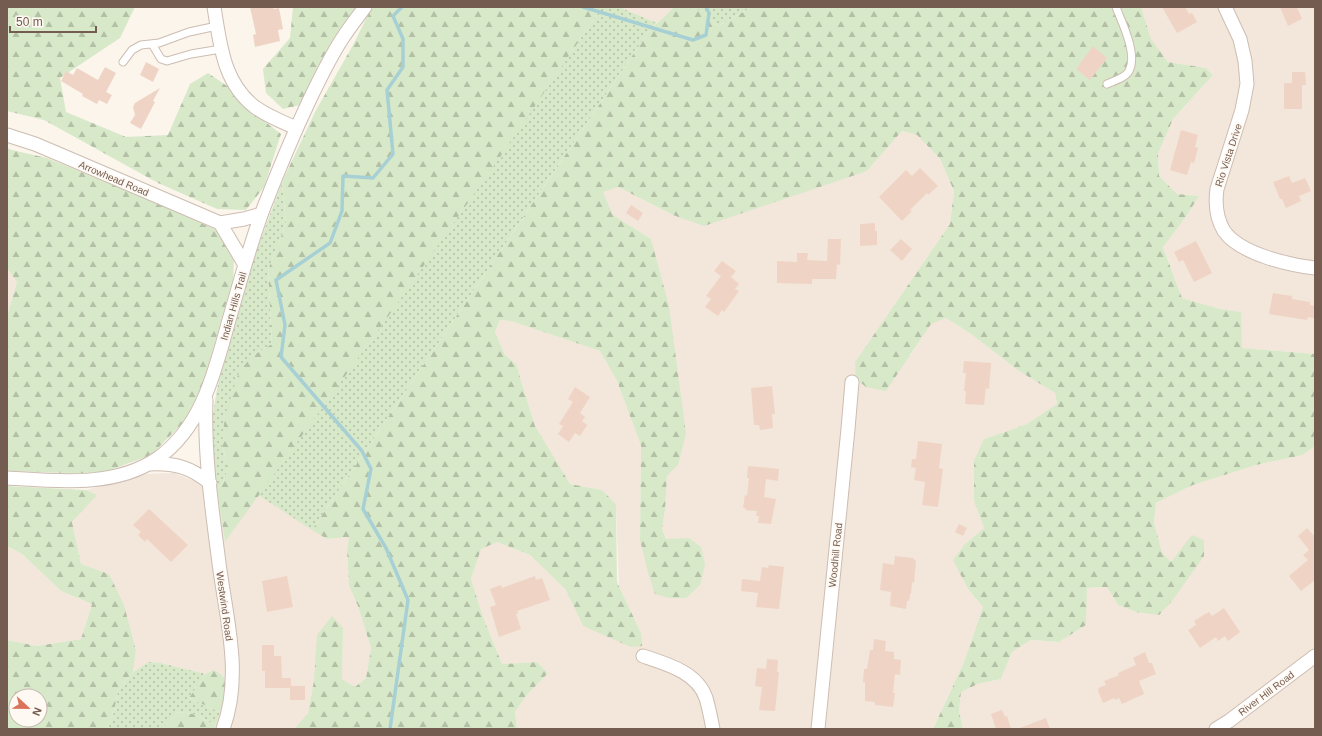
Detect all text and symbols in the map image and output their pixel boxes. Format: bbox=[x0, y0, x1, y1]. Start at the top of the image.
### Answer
scale bar bbox=[10, 8, 96, 34]
text: 50 m bbox=[16, 15, 43, 29]
street label: Rio Vista Drive bbox=[1213, 122, 1244, 188]
street label: Arrowhead Road bbox=[77, 159, 150, 198]
street label: Indian Hills Trail bbox=[218, 271, 248, 342]
street label: Woodhill Road bbox=[827, 522, 844, 588]
street label: Westwind Road bbox=[214, 571, 235, 641]
street label: River Hill Road bbox=[1236, 669, 1296, 718]
north arrow bbox=[8, 688, 48, 728]
text: N bbox=[30, 706, 44, 718]

